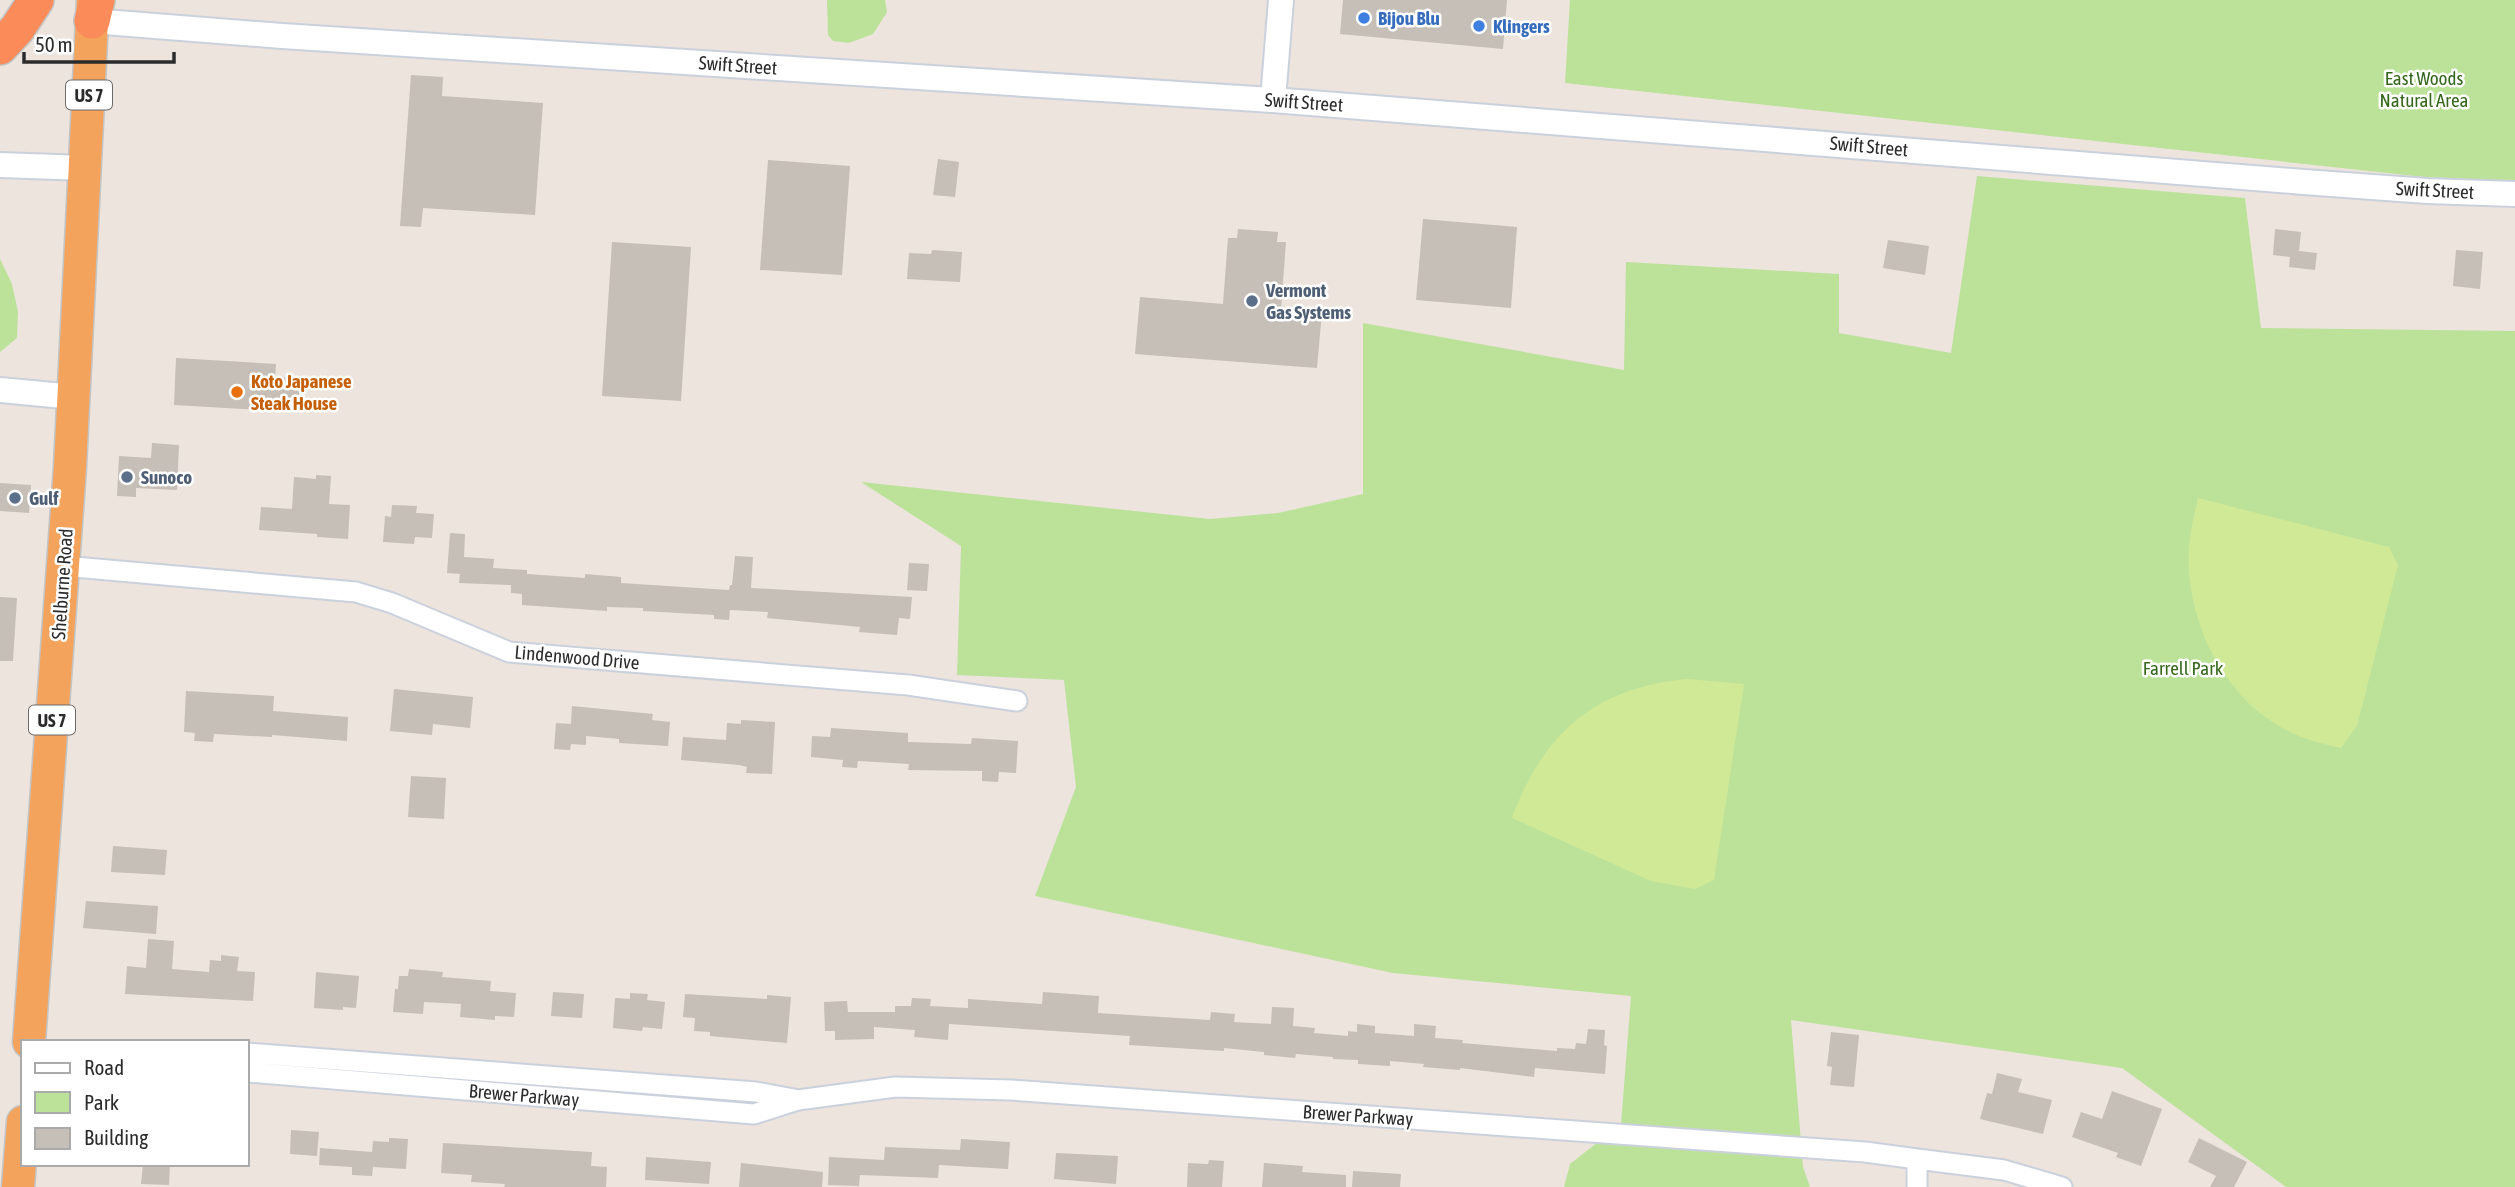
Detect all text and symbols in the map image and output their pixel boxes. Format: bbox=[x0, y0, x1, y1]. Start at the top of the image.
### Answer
place label: Bijou Blu bbox=[1378, 7, 1440, 29]
marker: Bijou Blu bbox=[1356, 10, 1372, 26]
place label: Klingers bbox=[1493, 15, 1550, 37]
marker: Klingers bbox=[1471, 18, 1487, 34]
scale bar bbox=[24, 21, 175, 65]
text: 50 m bbox=[35, 32, 73, 56]
street label: Swift Street bbox=[698, 51, 778, 79]
park label: East Woods Natural Area bbox=[2380, 67, 2468, 111]
road number: US 7 bbox=[66, 80, 112, 110]
street label: Swift Street bbox=[1264, 88, 1344, 116]
street label: Swift Street bbox=[1829, 132, 1909, 160]
street label: Swift Street bbox=[2395, 177, 2475, 203]
place label: Vermont Gas Systems bbox=[1265, 279, 1351, 323]
marker: Vermont Gas Systems bbox=[1244, 293, 1260, 309]
place label: Koto Japanese Steak House bbox=[251, 370, 352, 414]
marker: Koto Japanese Steak House bbox=[229, 384, 245, 400]
place label: Sunoco bbox=[141, 466, 192, 488]
marker: Sunoco bbox=[119, 469, 135, 485]
place label: Gulf bbox=[29, 487, 59, 509]
marker: Gulf bbox=[7, 490, 23, 506]
street label: Shelburne Road bbox=[47, 528, 77, 640]
street label: Lindenwood Drive bbox=[514, 641, 640, 673]
park label: Farrell Park bbox=[2143, 657, 2224, 679]
road number: US 7 bbox=[29, 706, 75, 734]
legend bbox=[21, 1040, 248, 1166]
text: Road bbox=[84, 1055, 124, 1079]
street label: Brewer Parkway bbox=[468, 1079, 580, 1111]
text: Park bbox=[84, 1090, 119, 1114]
street label: Brewer Parkway bbox=[1302, 1100, 1414, 1130]
text: Building bbox=[84, 1125, 148, 1149]

